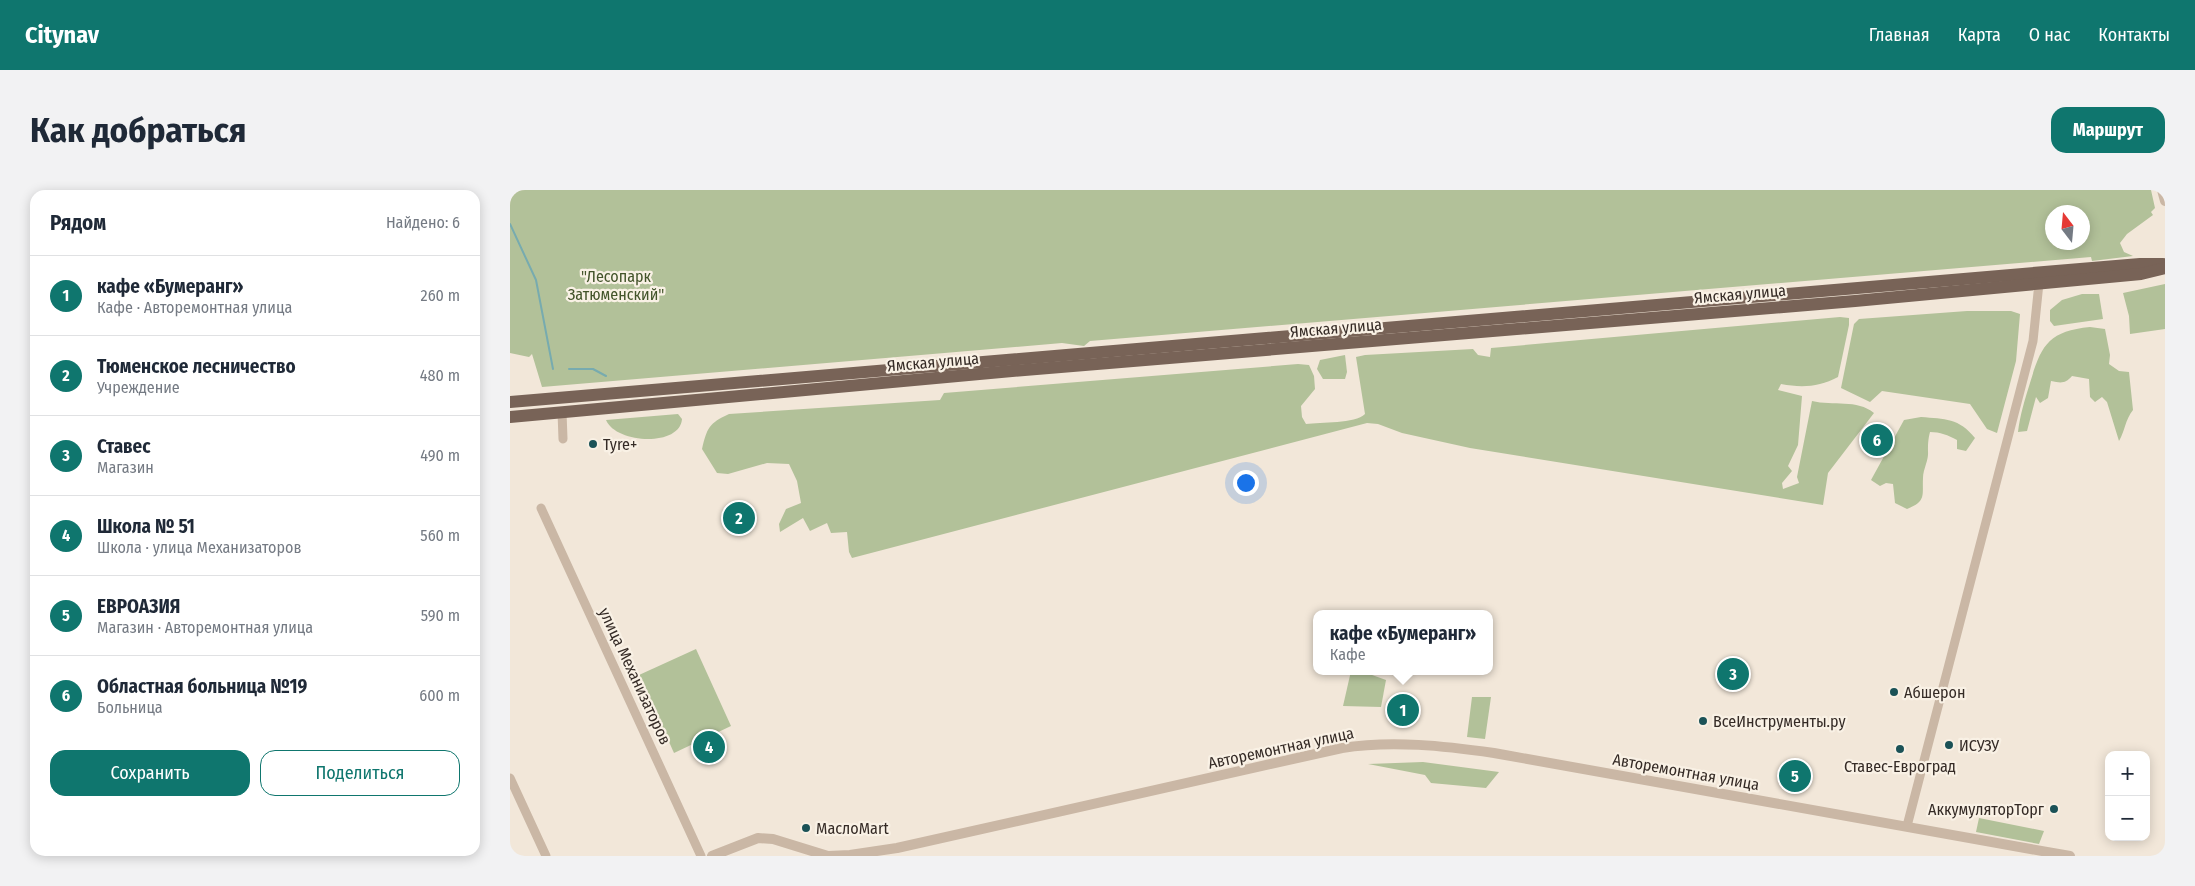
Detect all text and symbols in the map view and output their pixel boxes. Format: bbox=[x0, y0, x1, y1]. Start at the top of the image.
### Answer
text: Citynav bbox=[25, 21, 99, 49]
text: Главная bbox=[1869, 24, 1930, 46]
text: Карта bbox=[1958, 24, 2001, 46]
text: О нас bbox=[2029, 24, 2070, 46]
text: Контакты bbox=[2098, 24, 2170, 46]
button: Маршрут bbox=[2051, 107, 2165, 153]
text: Как добраться bbox=[30, 109, 247, 151]
north arrow bbox=[2045, 205, 2090, 250]
text: Рядом bbox=[50, 210, 106, 236]
text: Найдено: 6 bbox=[386, 213, 460, 232]
park label: "Лесопарк Затюменский" bbox=[568, 267, 664, 304]
text: кафе «Бумеранг» bbox=[97, 275, 243, 298]
street label: Ямская улица bbox=[1693, 281, 1787, 307]
text: 1 bbox=[63, 286, 69, 305]
text: 260 m bbox=[421, 286, 460, 305]
text: Кафе · Авторемонтная улица bbox=[97, 298, 292, 317]
street label: Ямская улица bbox=[1289, 315, 1383, 341]
street label: Ямская улица bbox=[886, 349, 980, 375]
text: Тюменское лесничество bbox=[97, 355, 296, 378]
text: 2 bbox=[62, 366, 70, 385]
text: 480 m bbox=[420, 366, 460, 385]
text: Учреждение bbox=[97, 378, 180, 397]
pin: 6 bbox=[1861, 421, 1893, 459]
text: Ставес bbox=[97, 435, 151, 458]
place label: Tyre+ bbox=[603, 435, 637, 454]
marker: Tyre+ bbox=[587, 438, 599, 450]
text: 3 bbox=[62, 446, 70, 465]
text: 490 m bbox=[420, 446, 460, 465]
text: Магазин bbox=[97, 458, 154, 477]
your location bbox=[1233, 470, 1259, 496]
pin: 2 bbox=[723, 499, 755, 537]
text: Школа № 51 bbox=[97, 515, 195, 538]
text: 4 bbox=[62, 526, 70, 545]
text: 560 m bbox=[420, 526, 460, 545]
text: Школа · улица Механизаторов bbox=[97, 538, 301, 557]
text: ЕВРОАЗИЯ bbox=[97, 595, 180, 618]
street label: улица Механизаторов bbox=[595, 605, 675, 747]
text: 5 bbox=[62, 606, 70, 625]
text: 590 m bbox=[421, 606, 460, 625]
popup bbox=[1313, 610, 1493, 675]
text: Магазин · Авторемонтная улица bbox=[97, 618, 313, 637]
text: кафе «Бумеранг» bbox=[1330, 622, 1476, 645]
text: Кафе bbox=[1330, 645, 1366, 664]
pin: 3 bbox=[1717, 655, 1749, 693]
text: Областная больница №19 bbox=[97, 675, 307, 698]
place label: Абшерон bbox=[1904, 683, 1966, 702]
text: 6 bbox=[62, 686, 70, 705]
text: 600 m bbox=[419, 686, 460, 705]
marker: Абшерон bbox=[1888, 686, 1900, 698]
pin: 1 bbox=[1387, 691, 1419, 729]
text: Больница bbox=[97, 698, 163, 717]
place label: ВсеИнструменты.ру bbox=[1713, 712, 1846, 731]
marker: ВсеИнструменты.ру bbox=[1697, 715, 1709, 727]
street label: Авторемонтная улица bbox=[1206, 723, 1356, 773]
pin: 4 bbox=[693, 728, 725, 766]
place label: ИСУЗУ bbox=[1959, 736, 1999, 755]
marker: ИСУЗУ bbox=[1943, 739, 1955, 751]
marker: Ставес-Евроград bbox=[1894, 743, 1906, 755]
button: Сохранить bbox=[50, 750, 250, 796]
button: Поделиться bbox=[260, 750, 460, 796]
street label: Авторемонтная улица bbox=[1611, 750, 1761, 794]
map controls bbox=[2105, 751, 2150, 841]
button: + bbox=[2105, 751, 2150, 796]
pin: 5 bbox=[1779, 757, 1811, 795]
place label: Ставес-Евроград bbox=[1844, 757, 1956, 776]
button: − bbox=[2105, 796, 2150, 841]
place label: АккумуляторТорг bbox=[1928, 800, 2045, 819]
marker: АккумуляторТорг bbox=[2048, 803, 2060, 815]
place label: МаслоMart bbox=[816, 819, 890, 838]
marker: МаслоMart bbox=[800, 822, 812, 834]

